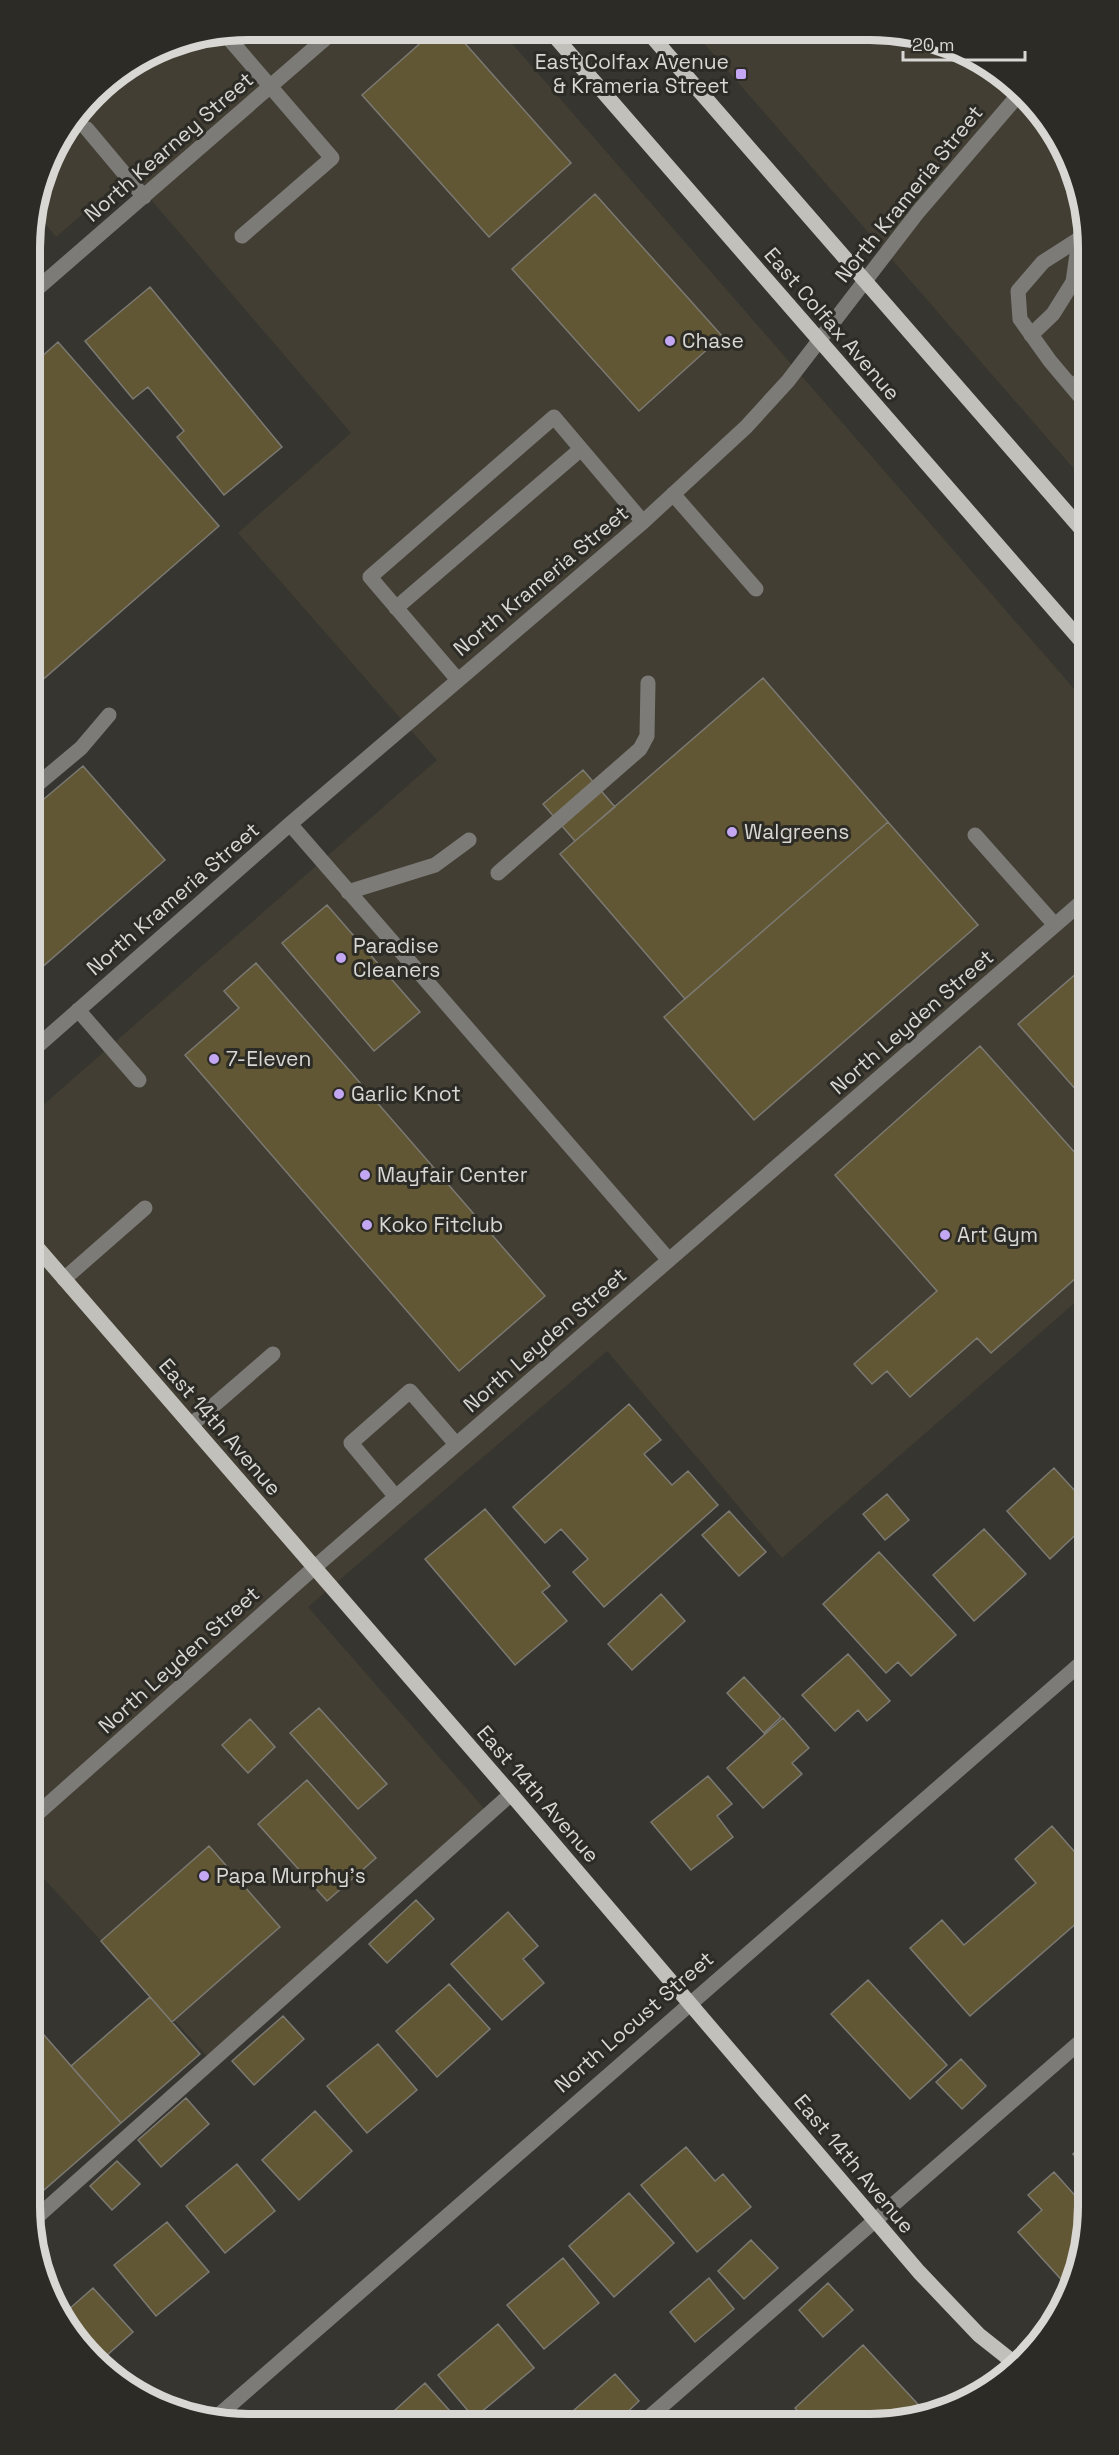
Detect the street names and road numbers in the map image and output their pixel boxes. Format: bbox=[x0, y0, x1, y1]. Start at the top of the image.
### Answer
street label: North Kearney Street bbox=[79, 66, 259, 227]
street label: North Krameria Street bbox=[829, 100, 988, 288]
street label: East Colfax Avenue bbox=[758, 242, 906, 406]
street label: North Krameria Street bbox=[448, 499, 634, 662]
street label: North Krameria Street bbox=[81, 816, 265, 981]
street label: North Leyden Street bbox=[824, 943, 999, 1100]
street label: North Leyden Street bbox=[457, 1261, 632, 1418]
street label: East 14th Avenue bbox=[153, 1352, 287, 1501]
street label: North Leyden Street bbox=[92, 1580, 265, 1739]
street label: East 14th Avenue bbox=[471, 1719, 605, 1868]
street label: North Locust Street bbox=[548, 1945, 719, 2098]
street label: East 14th Avenue bbox=[788, 2089, 920, 2239]

